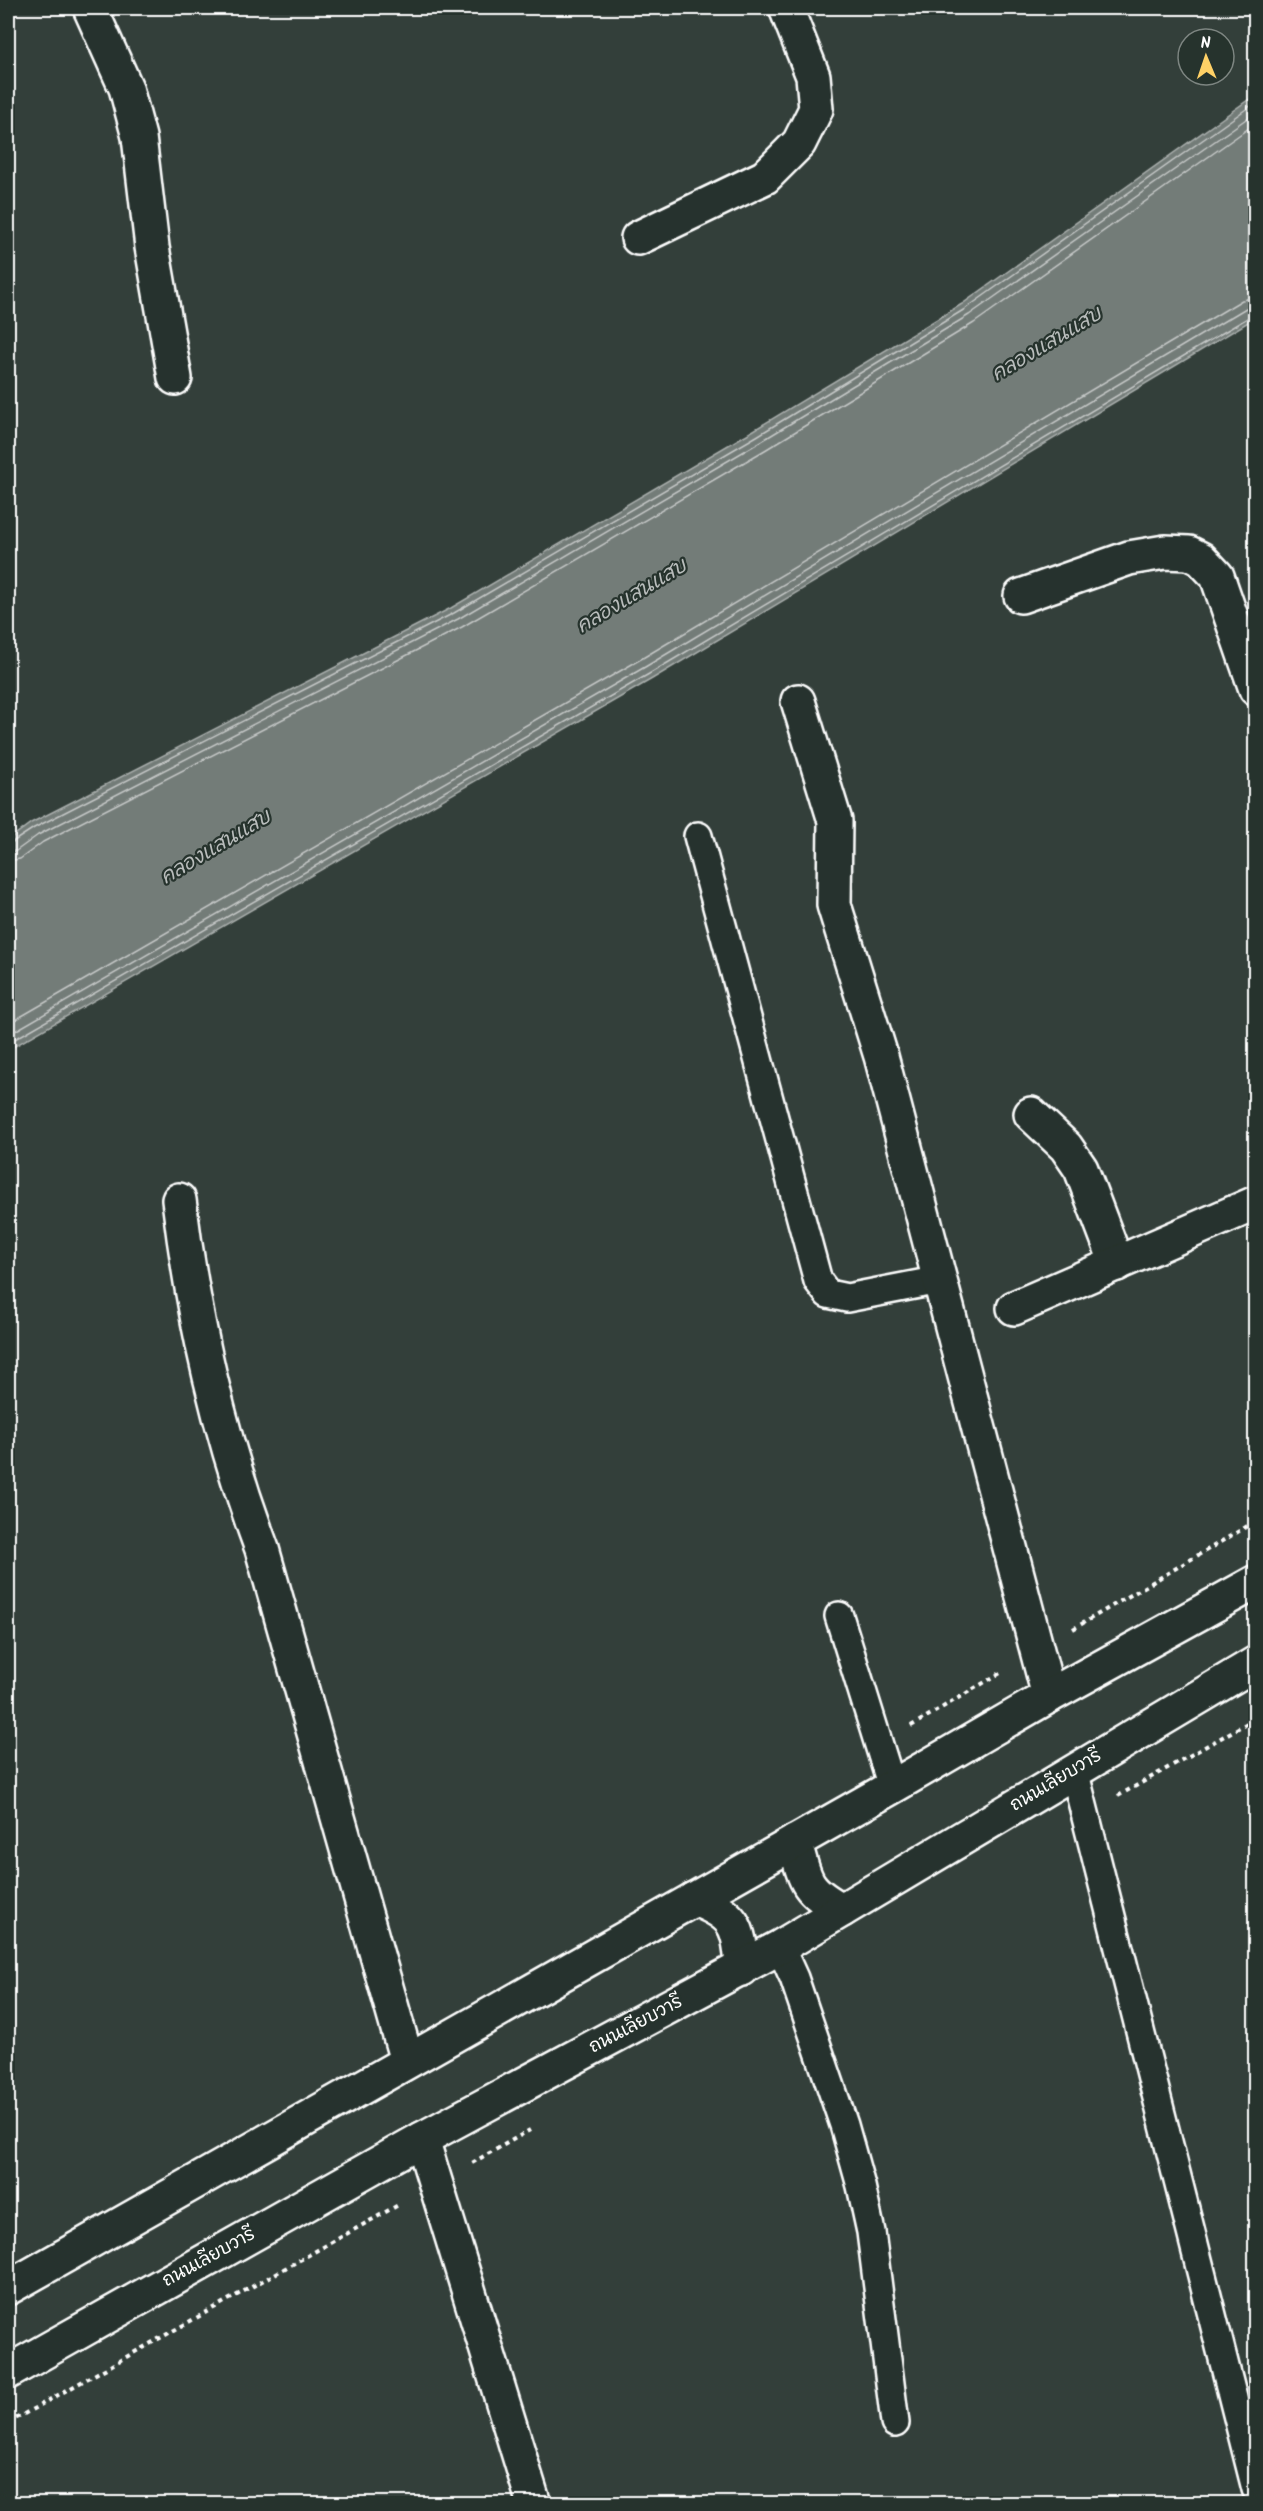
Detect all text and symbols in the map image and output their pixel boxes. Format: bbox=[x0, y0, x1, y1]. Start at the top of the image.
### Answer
north arrow bbox=[1176, 27, 1236, 87]
text: N bbox=[1200, 31, 1211, 56]
water label: คลองแสนแสบ bbox=[985, 298, 1110, 391]
water label: คลองแสนแสบ bbox=[570, 550, 695, 643]
water label: คลองแสนแสบ bbox=[154, 801, 279, 894]
street label: ถนนเลียบวารี bbox=[1004, 1742, 1108, 1820]
street label: ถนนเลียบวารี bbox=[584, 1988, 688, 2062]
street label: ถนนเลียบวารี bbox=[157, 2220, 261, 2296]

